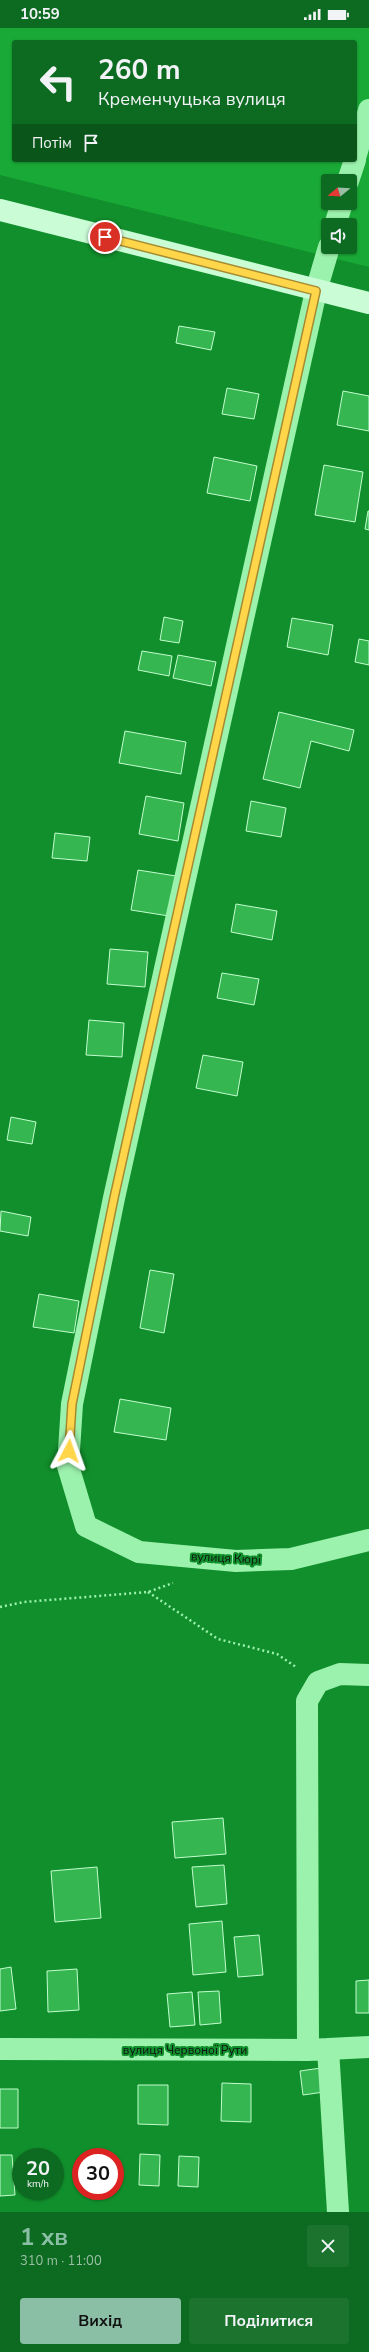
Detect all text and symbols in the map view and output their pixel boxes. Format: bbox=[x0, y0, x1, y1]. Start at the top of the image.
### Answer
text: 10:59 bbox=[20, 4, 60, 24]
text: 260 m bbox=[98, 51, 181, 89]
icon: left bbox=[32, 56, 84, 108]
text: Кременчуцька вулиця bbox=[98, 87, 286, 111]
icon: arrive bbox=[80, 132, 102, 154]
text: Потім bbox=[32, 133, 72, 153]
north arrow bbox=[321, 174, 357, 210]
map controls bbox=[321, 174, 357, 254]
button: sound bbox=[321, 218, 357, 254]
pin bbox=[88, 220, 122, 254]
icon: arrive bbox=[94, 226, 116, 248]
position arrow bbox=[48, 1430, 90, 1472]
street label: вулиця Кюрі bbox=[191, 1548, 261, 1568]
street label: вулиця Червоної Рути bbox=[123, 2042, 247, 2058]
speed limit sign: 30 bbox=[72, 2148, 124, 2200]
text: 20 bbox=[26, 2155, 50, 2182]
text: km/h bbox=[27, 2177, 49, 2191]
text: 1 хв bbox=[20, 2221, 68, 2253]
button: close bbox=[307, 2225, 349, 2267]
text: 310 m · 11:00 bbox=[20, 2252, 102, 2270]
button: Вихід bbox=[20, 2298, 181, 2344]
button: Поділитися bbox=[189, 2298, 349, 2344]

